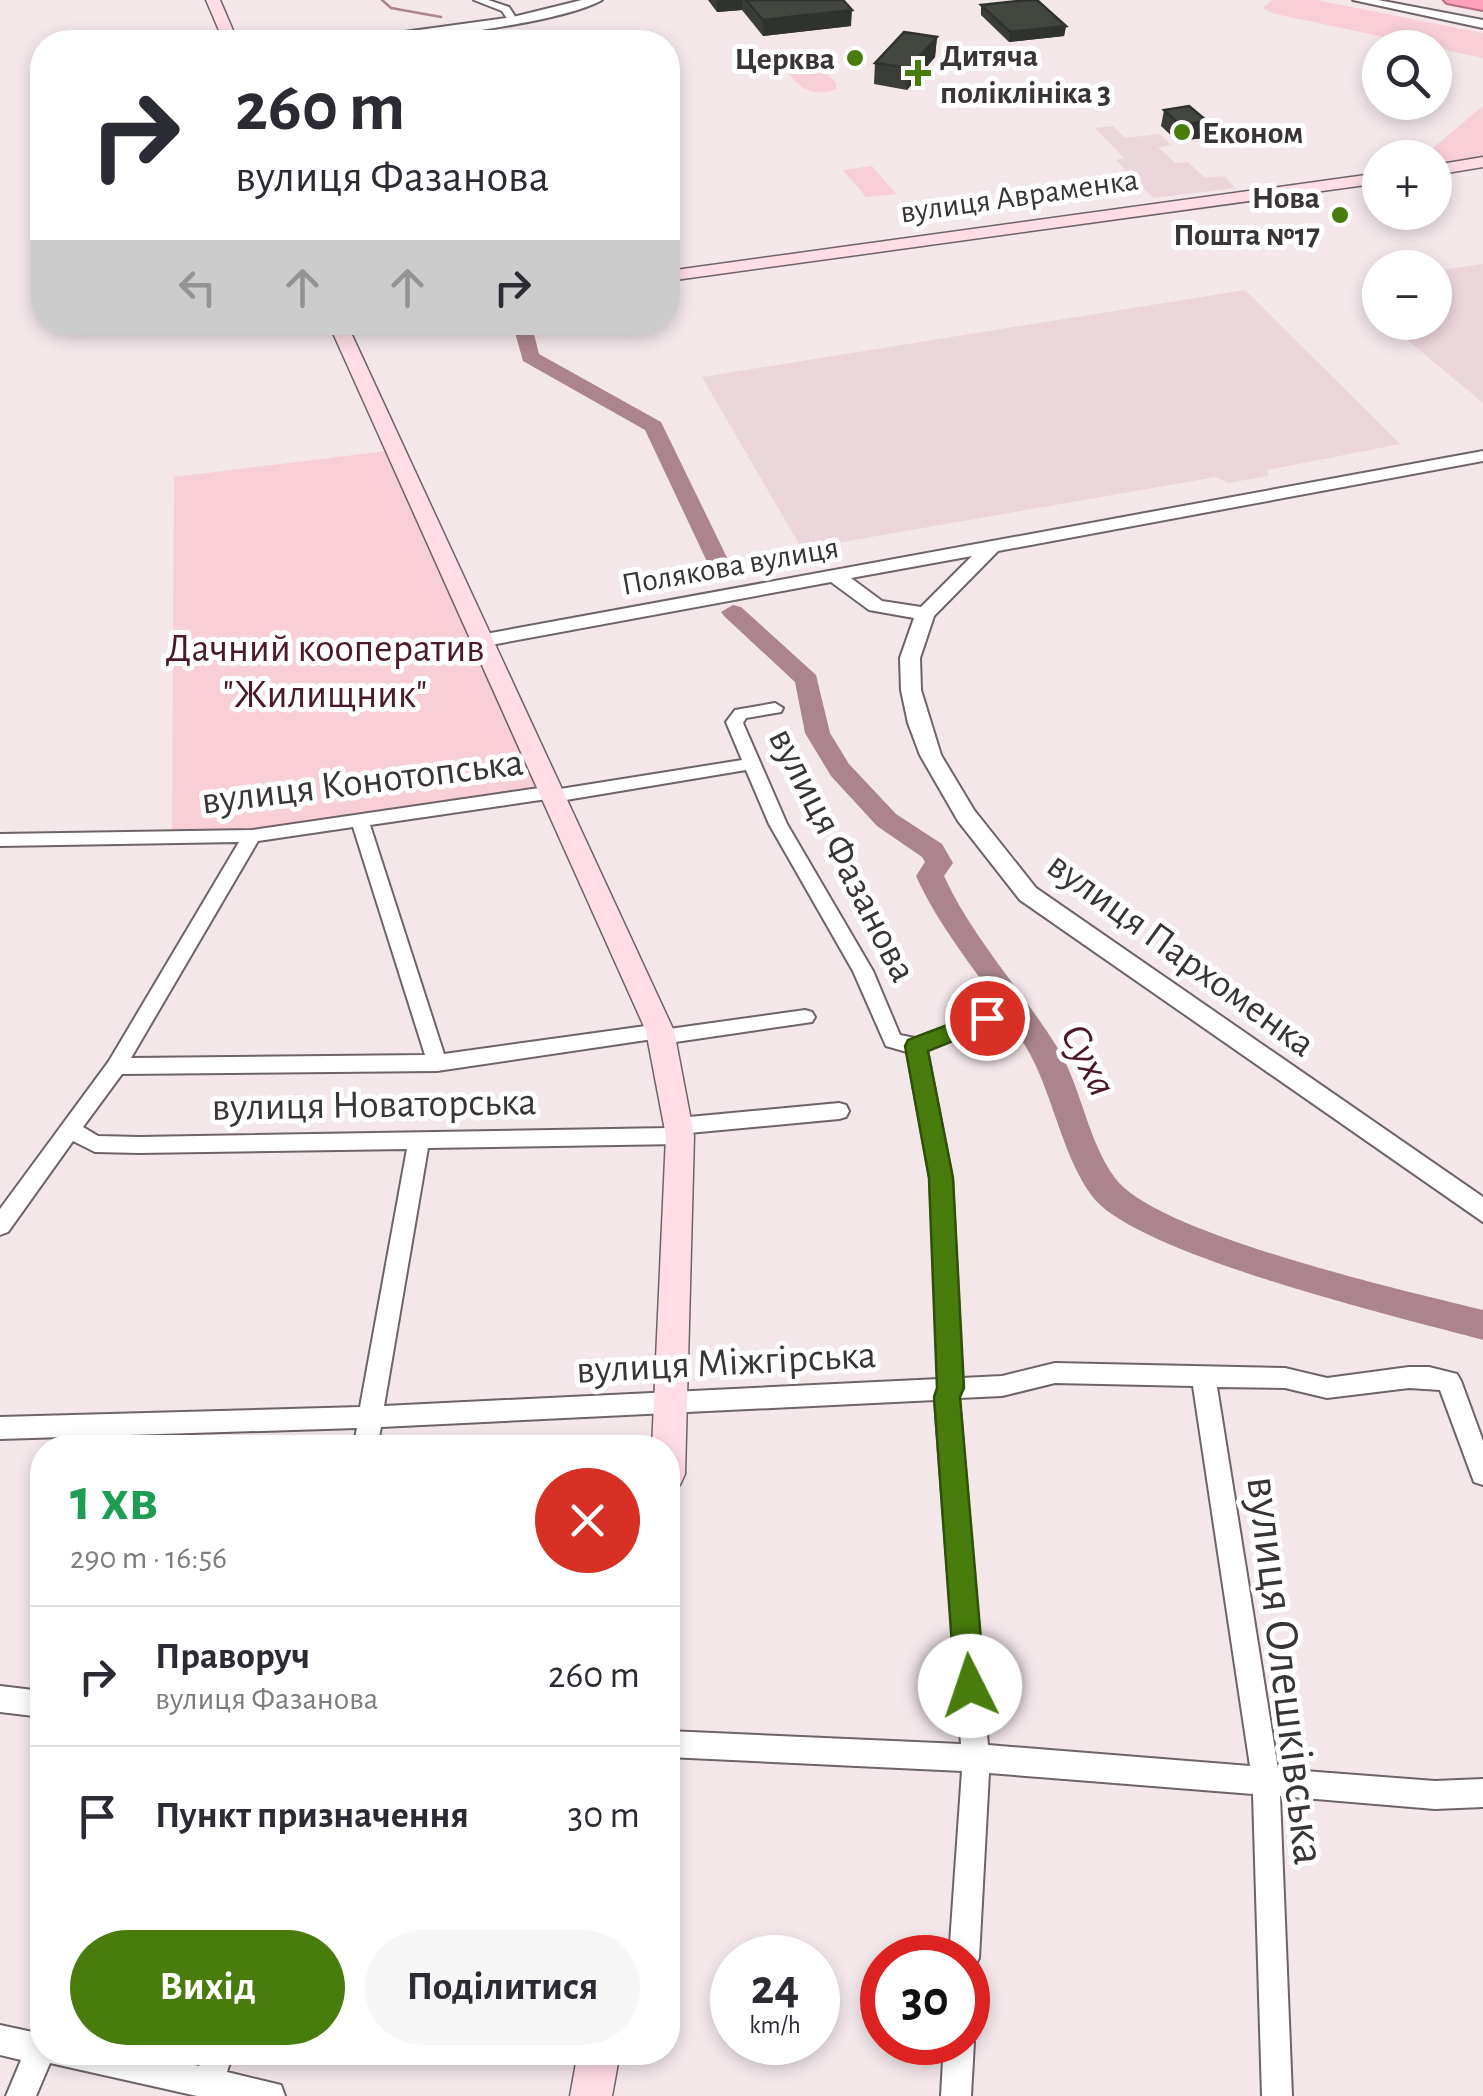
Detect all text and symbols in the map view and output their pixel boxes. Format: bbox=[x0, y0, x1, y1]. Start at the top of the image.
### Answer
map controls bbox=[1362, 30, 1452, 340]
button: search bbox=[1362, 30, 1452, 120]
place label: Дитяча поліклініка 3 bbox=[940, 40, 1111, 109]
place label: Церква bbox=[734, 43, 835, 75]
marker: Церква bbox=[844, 47, 866, 69]
marker: Дитяча поліклініка 3 bbox=[905, 60, 931, 86]
icon: right bbox=[70, 70, 200, 200]
text: 260 m bbox=[235, 73, 405, 143]
place label: Економ bbox=[1202, 117, 1303, 149]
marker: Економ bbox=[1171, 121, 1193, 143]
button: + bbox=[1362, 140, 1452, 230]
text: вулиця Фазанова bbox=[235, 155, 549, 200]
street label: вулиця Авраменка bbox=[898, 163, 1140, 229]
place label: Нова Пошта №17 bbox=[1173, 182, 1320, 251]
marker: Нова Пошта №17 bbox=[1329, 204, 1351, 226]
button: − bbox=[1362, 250, 1452, 340]
icon: left bbox=[170, 260, 225, 315]
icon: ahead bbox=[275, 260, 330, 315]
icon: ahead bbox=[380, 260, 435, 315]
icon: right bbox=[485, 260, 540, 315]
street label: Полякова вулиця bbox=[619, 531, 841, 601]
park label: Дачний кооператив "Жилищник" bbox=[165, 629, 485, 715]
street label: вулиця Фазанова bbox=[761, 721, 923, 988]
street label: вулиця Конотопська bbox=[199, 742, 525, 822]
street label: вулиця Пархоменка bbox=[1040, 844, 1322, 1065]
pin bbox=[945, 976, 1030, 1061]
icon: arrive bbox=[960, 991, 1015, 1046]
water label: Суха bbox=[1053, 1017, 1124, 1103]
street label: вулиця Новаторська bbox=[211, 1082, 537, 1128]
street label: вулиця Міжгірська bbox=[575, 1335, 877, 1391]
button: close bbox=[535, 1468, 640, 1573]
text: 1 хв bbox=[70, 1471, 158, 1531]
street label: вулиця Олешківська bbox=[1237, 1473, 1333, 1867]
text: 290 m · 16:56 bbox=[70, 1542, 227, 1574]
position arrow bbox=[918, 1634, 1022, 1738]
text: Праворуч bbox=[155, 1638, 310, 1676]
icon: right bbox=[70, 1649, 125, 1704]
text: 260 m bbox=[548, 1657, 640, 1695]
text: вулиця Фазанова bbox=[155, 1683, 379, 1715]
icon: arrive bbox=[70, 1789, 125, 1844]
text: Пункт призначення bbox=[155, 1797, 469, 1835]
text: 30 m bbox=[568, 1797, 640, 1835]
button: Вихід bbox=[70, 1930, 345, 2045]
button: Поділитися bbox=[365, 1930, 640, 2045]
speed limit sign: 30 bbox=[860, 1935, 990, 2065]
text: 24 bbox=[751, 1963, 799, 2013]
text: km/h bbox=[749, 2013, 801, 2038]

